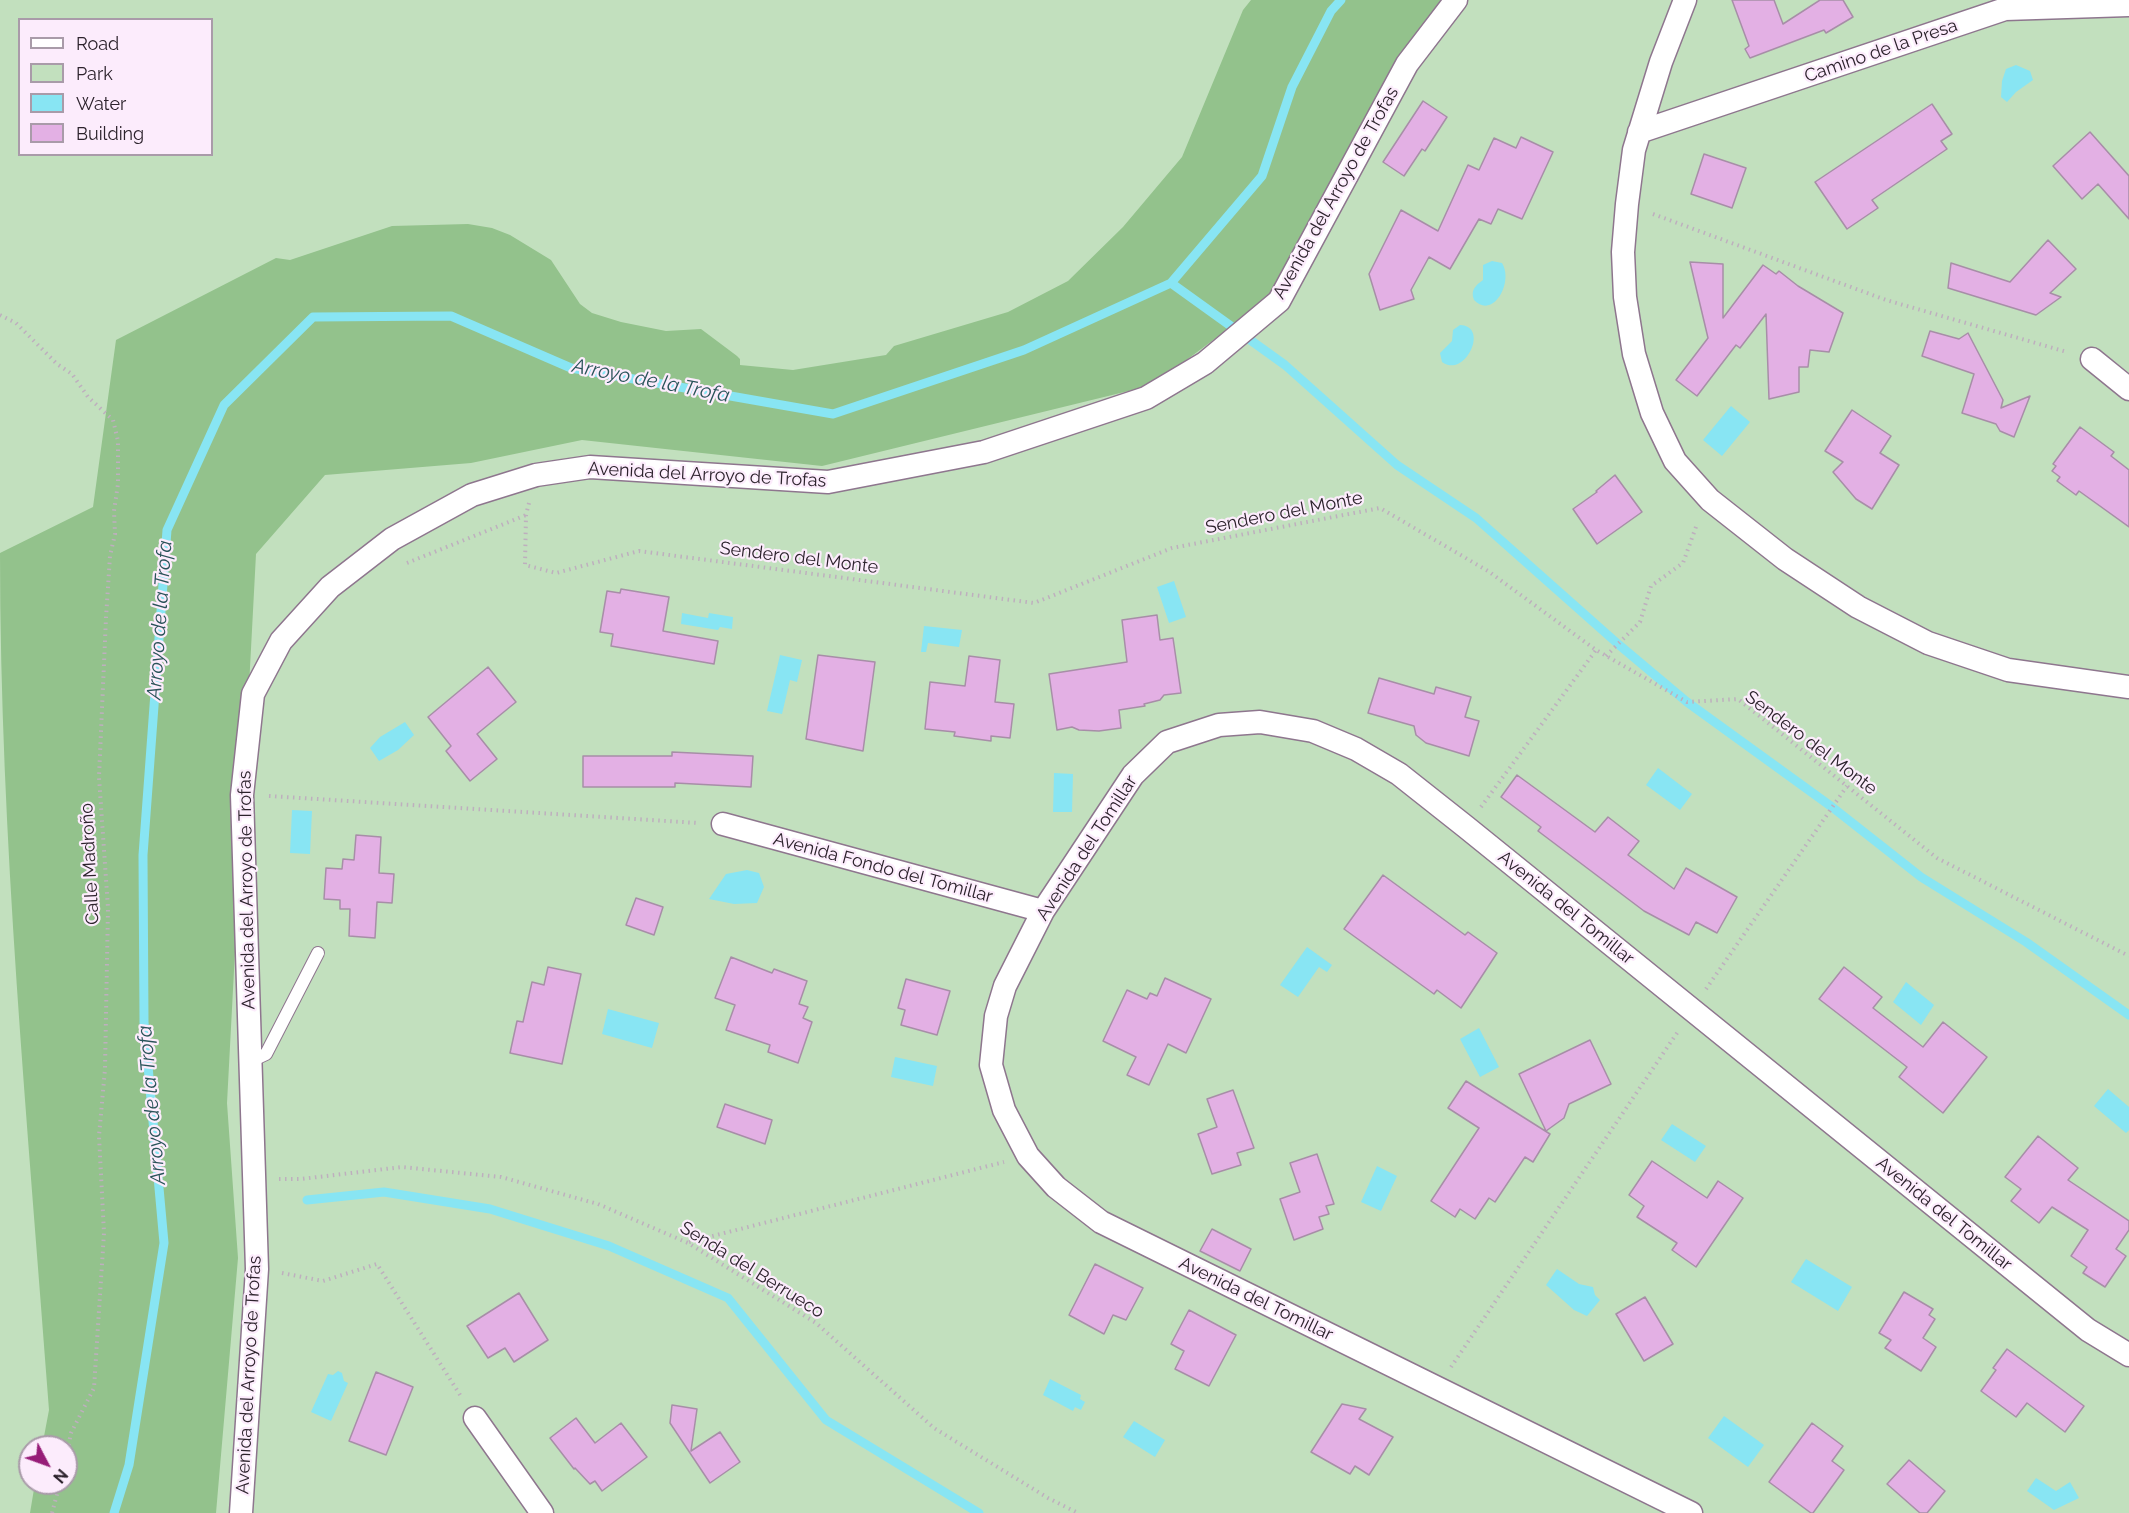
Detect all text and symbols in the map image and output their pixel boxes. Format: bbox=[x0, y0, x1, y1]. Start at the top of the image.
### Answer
street label: Camino de la Presa bbox=[1802, 15, 1960, 87]
legend bbox=[18, 18, 213, 156]
text: Road bbox=[76, 33, 119, 54]
text: Park bbox=[76, 63, 113, 84]
street label: Avenida del Arroyo de Trofas bbox=[1269, 83, 1403, 303]
text: Water bbox=[76, 93, 126, 114]
text: Building bbox=[76, 123, 144, 144]
water label: Arroyo de la Trofa bbox=[570, 354, 732, 408]
street label: Avenida del Arroyo de Trofas bbox=[587, 458, 827, 492]
street label: Sendero del Monte bbox=[1204, 487, 1364, 539]
street label: Sendero del Monte bbox=[719, 538, 879, 578]
water label: Arroyo de la Trofa bbox=[142, 540, 178, 700]
street label: Sendero del Monte bbox=[1741, 686, 1881, 800]
street label: Avenida del Arroyo de Trofas bbox=[234, 770, 260, 1010]
street label: Avenida del Tomillar bbox=[1032, 771, 1142, 925]
street label: Calle Madroño bbox=[76, 803, 104, 925]
street label: Avenida Fondo del Tomillar bbox=[771, 828, 995, 908]
street label: Avenida del Tomillar bbox=[1494, 847, 1638, 969]
water label: Arroyo de la Trofa bbox=[133, 1024, 171, 1186]
street label: Avenida del Tomillar bbox=[1872, 1153, 2016, 1275]
street label: Senda del Berrueco bbox=[676, 1217, 828, 1323]
street label: Avenida del Tomillar bbox=[1175, 1252, 1337, 1346]
street label: Avenida del Arroyo de Trofas bbox=[232, 1255, 266, 1495]
north arrow bbox=[18, 1435, 78, 1495]
text: N bbox=[49, 1465, 72, 1487]

